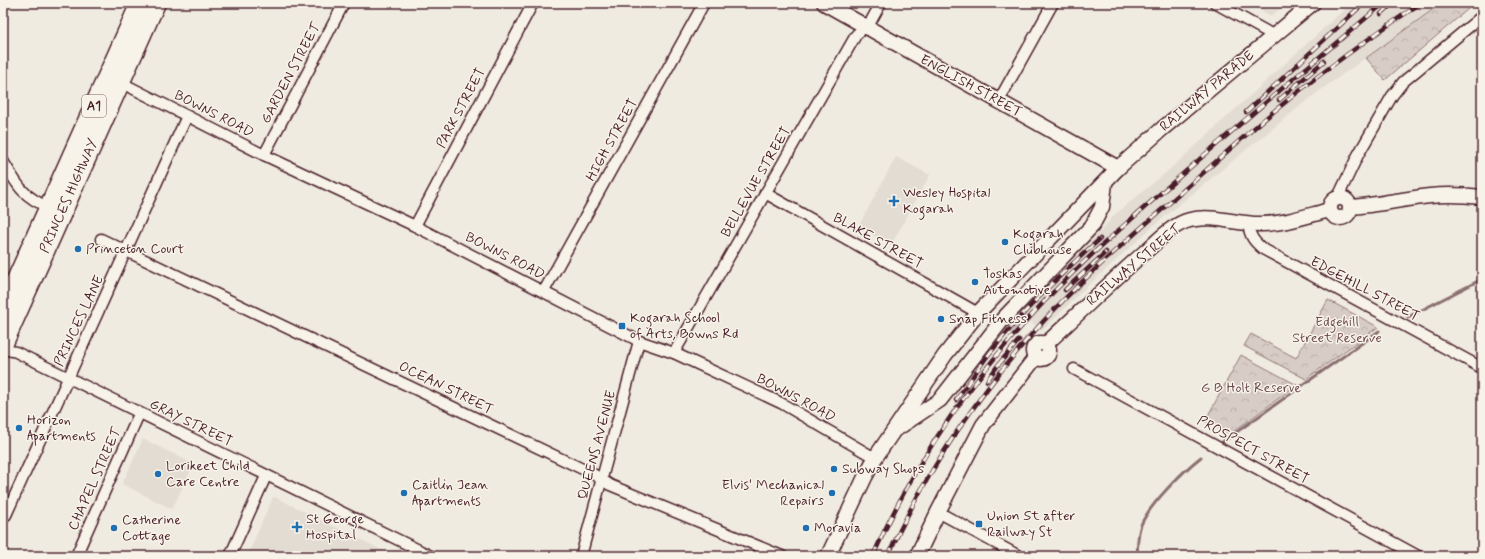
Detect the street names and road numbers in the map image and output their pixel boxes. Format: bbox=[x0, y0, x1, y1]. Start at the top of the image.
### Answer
street label: GARDEN STREET bbox=[257, 19, 325, 127]
street label: RAILWAY PARADE bbox=[1156, 46, 1258, 136]
street label: ENGLISH STREET bbox=[917, 51, 1025, 121]
street label: PARK STREET bbox=[432, 65, 490, 151]
street label: BOWNS ROAD bbox=[171, 86, 257, 142]
road number: A1 bbox=[82, 95, 106, 117]
street label: HIGH STREET bbox=[582, 96, 642, 184]
street label: BELLEVUE STREET bbox=[717, 123, 795, 241]
street label: PRINCES HIGHWAY bbox=[36, 136, 102, 256]
street label: BLAKE STREET bbox=[830, 209, 926, 273]
street label: RAILWAY STREET bbox=[1083, 220, 1185, 310]
street label: BOWNS ROAD bbox=[462, 228, 548, 284]
street label: EDGEHILL STREET bbox=[1307, 253, 1423, 325]
street label: PRINCES LANE bbox=[50, 273, 108, 369]
street label: OCEAN STREET bbox=[396, 357, 496, 419]
street label: BOWNS ROAD bbox=[753, 370, 839, 426]
street label: QUEENS AVENUE bbox=[574, 389, 620, 501]
street label: GRAY STREET bbox=[147, 395, 235, 451]
street label: PROSPECT STREET bbox=[1194, 412, 1312, 488]
street label: CHAPEL STREET bbox=[64, 424, 126, 533]

